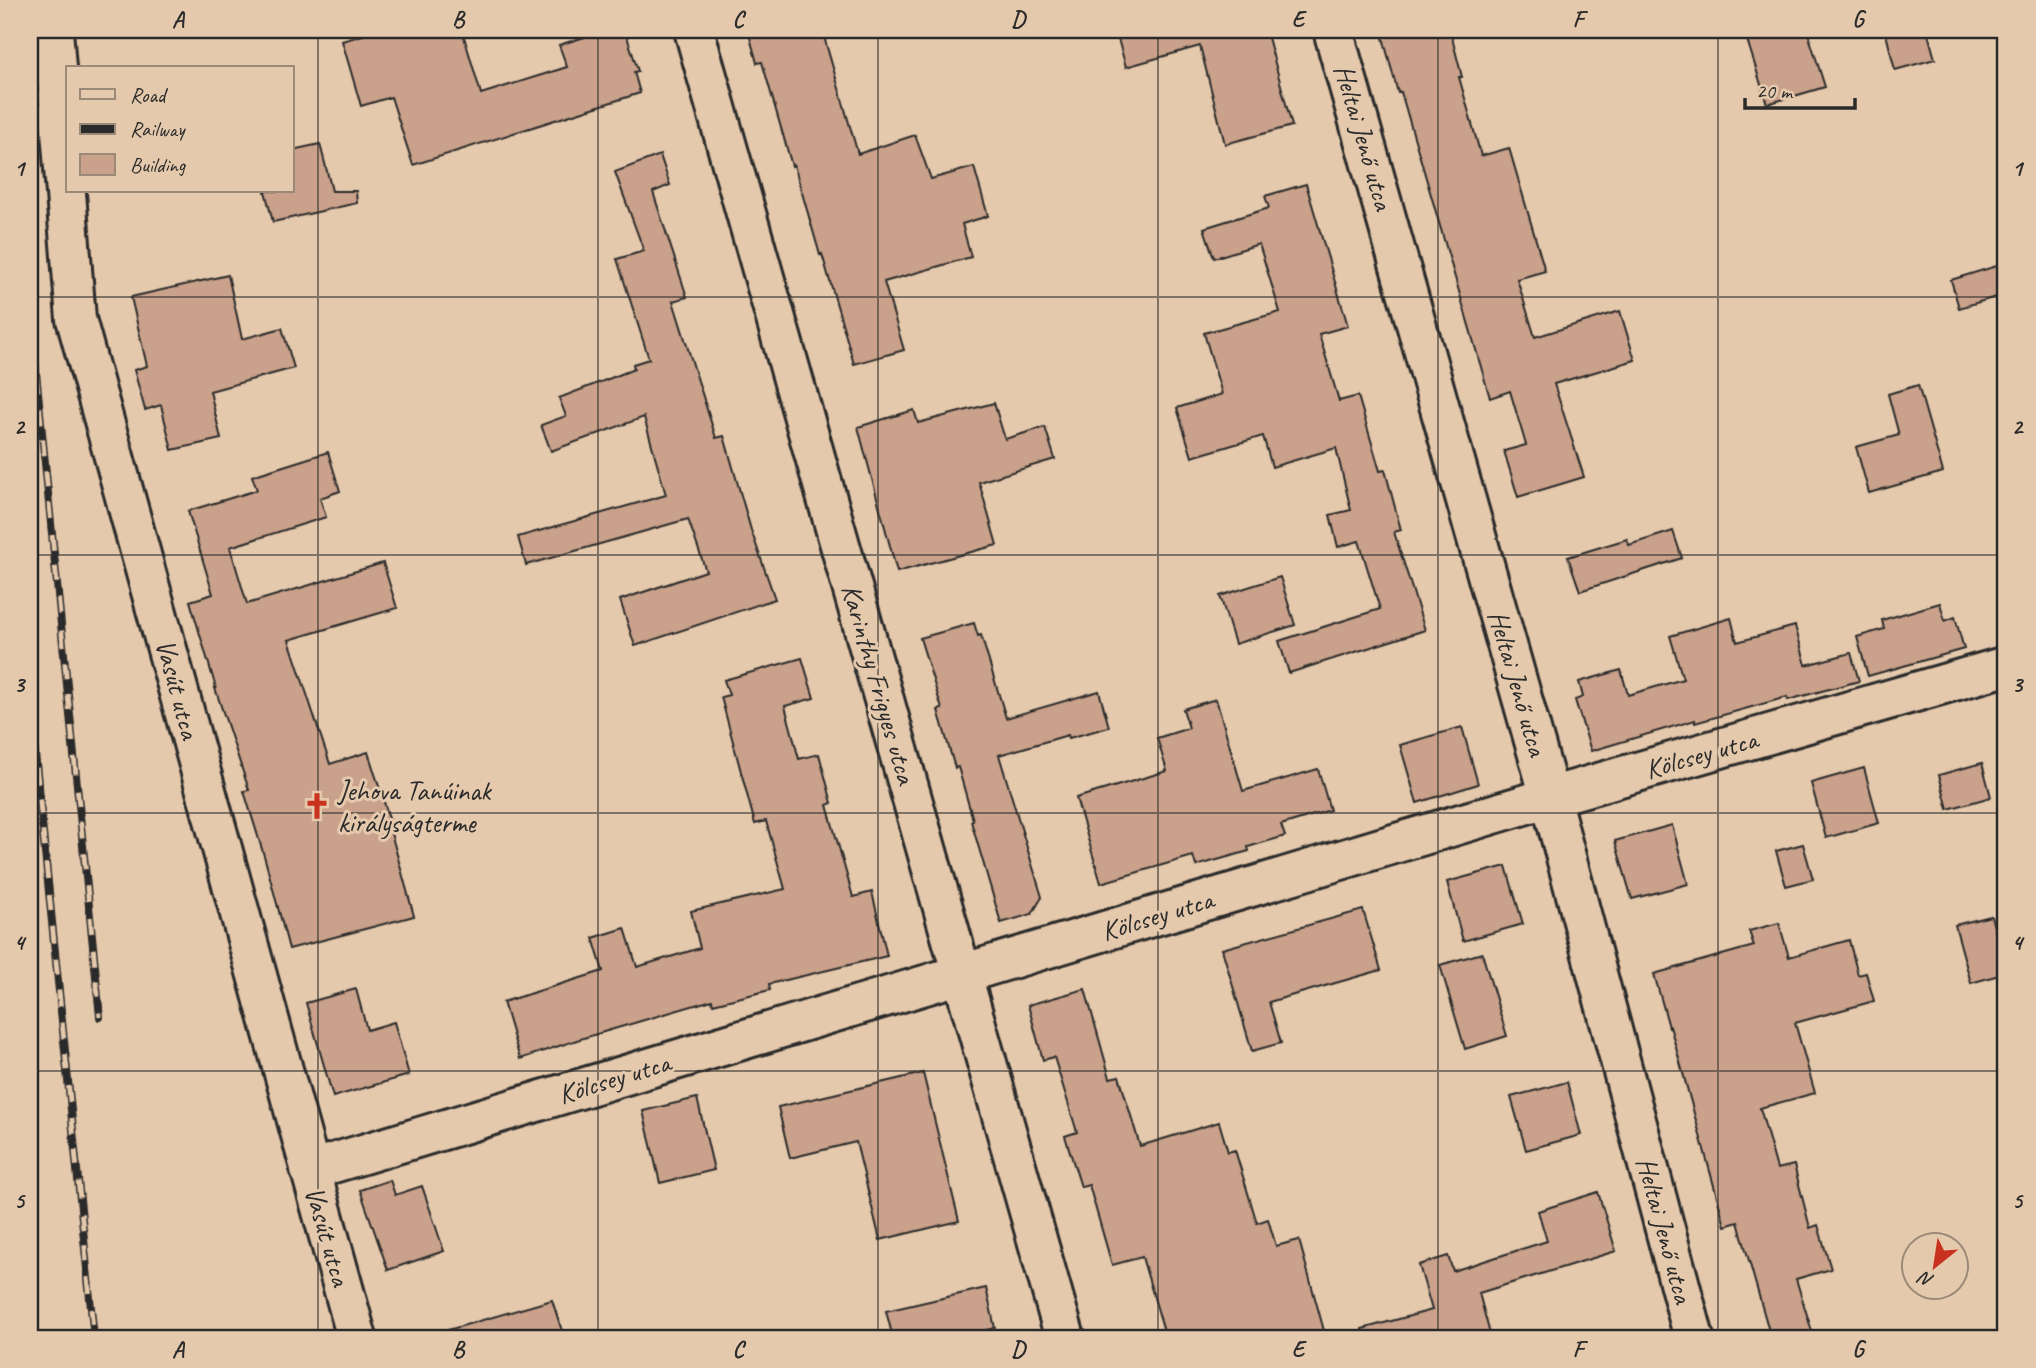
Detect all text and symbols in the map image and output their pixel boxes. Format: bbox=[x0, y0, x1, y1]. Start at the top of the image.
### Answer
text: A bbox=[172, 5, 186, 34]
text: B bbox=[452, 5, 466, 34]
text: C bbox=[733, 5, 747, 34]
text: D bbox=[1011, 5, 1027, 34]
text: E bbox=[1292, 5, 1308, 34]
text: F bbox=[1573, 5, 1589, 34]
text: G bbox=[1852, 5, 1867, 34]
street label: Heltai Jenő utca bbox=[1327, 60, 1402, 215]
legend bbox=[66, 66, 294, 192]
scale bar bbox=[1745, 66, 1856, 110]
text: 20 m bbox=[1756, 78, 1794, 104]
text: Road bbox=[130, 82, 169, 108]
text: Railway bbox=[130, 116, 186, 142]
text: Building bbox=[130, 152, 187, 178]
text: 1 bbox=[14, 154, 27, 183]
text: 1 bbox=[2012, 154, 2025, 183]
text: 2 bbox=[14, 412, 27, 441]
text: 2 bbox=[2012, 412, 2025, 441]
street label: Karinthy Frigyes utca bbox=[834, 580, 925, 790]
street label: Heltai Jenő utca bbox=[1481, 606, 1556, 761]
street label: Vasút utca bbox=[148, 635, 209, 744]
text: 3 bbox=[14, 670, 27, 699]
text: 3 bbox=[2012, 670, 2025, 699]
street label: Kölcsey utca bbox=[1641, 721, 1763, 787]
place label: Jehova Tanúinak királyságterme bbox=[336, 773, 492, 840]
church icon: Jehova Tanúinak királyságterme bbox=[302, 791, 332, 821]
street label: Kölcsey utca bbox=[1097, 881, 1219, 949]
text: 4 bbox=[14, 928, 27, 957]
text: 4 bbox=[2012, 928, 2025, 957]
street label: Kölcsey utca bbox=[554, 1044, 676, 1112]
street label: Heltai Jenő utca bbox=[1629, 1153, 1702, 1309]
street label: Vasút utca bbox=[297, 1182, 359, 1291]
text: 5 bbox=[14, 1186, 26, 1215]
text: 5 bbox=[2012, 1186, 2024, 1215]
north arrow bbox=[1899, 1232, 1969, 1302]
text: N bbox=[1913, 1265, 1938, 1293]
text: A bbox=[172, 1335, 186, 1364]
text: B bbox=[452, 1335, 466, 1364]
text: C bbox=[733, 1335, 747, 1364]
text: D bbox=[1011, 1335, 1027, 1364]
text: E bbox=[1292, 1335, 1308, 1364]
text: F bbox=[1573, 1335, 1589, 1364]
text: G bbox=[1852, 1335, 1867, 1364]

